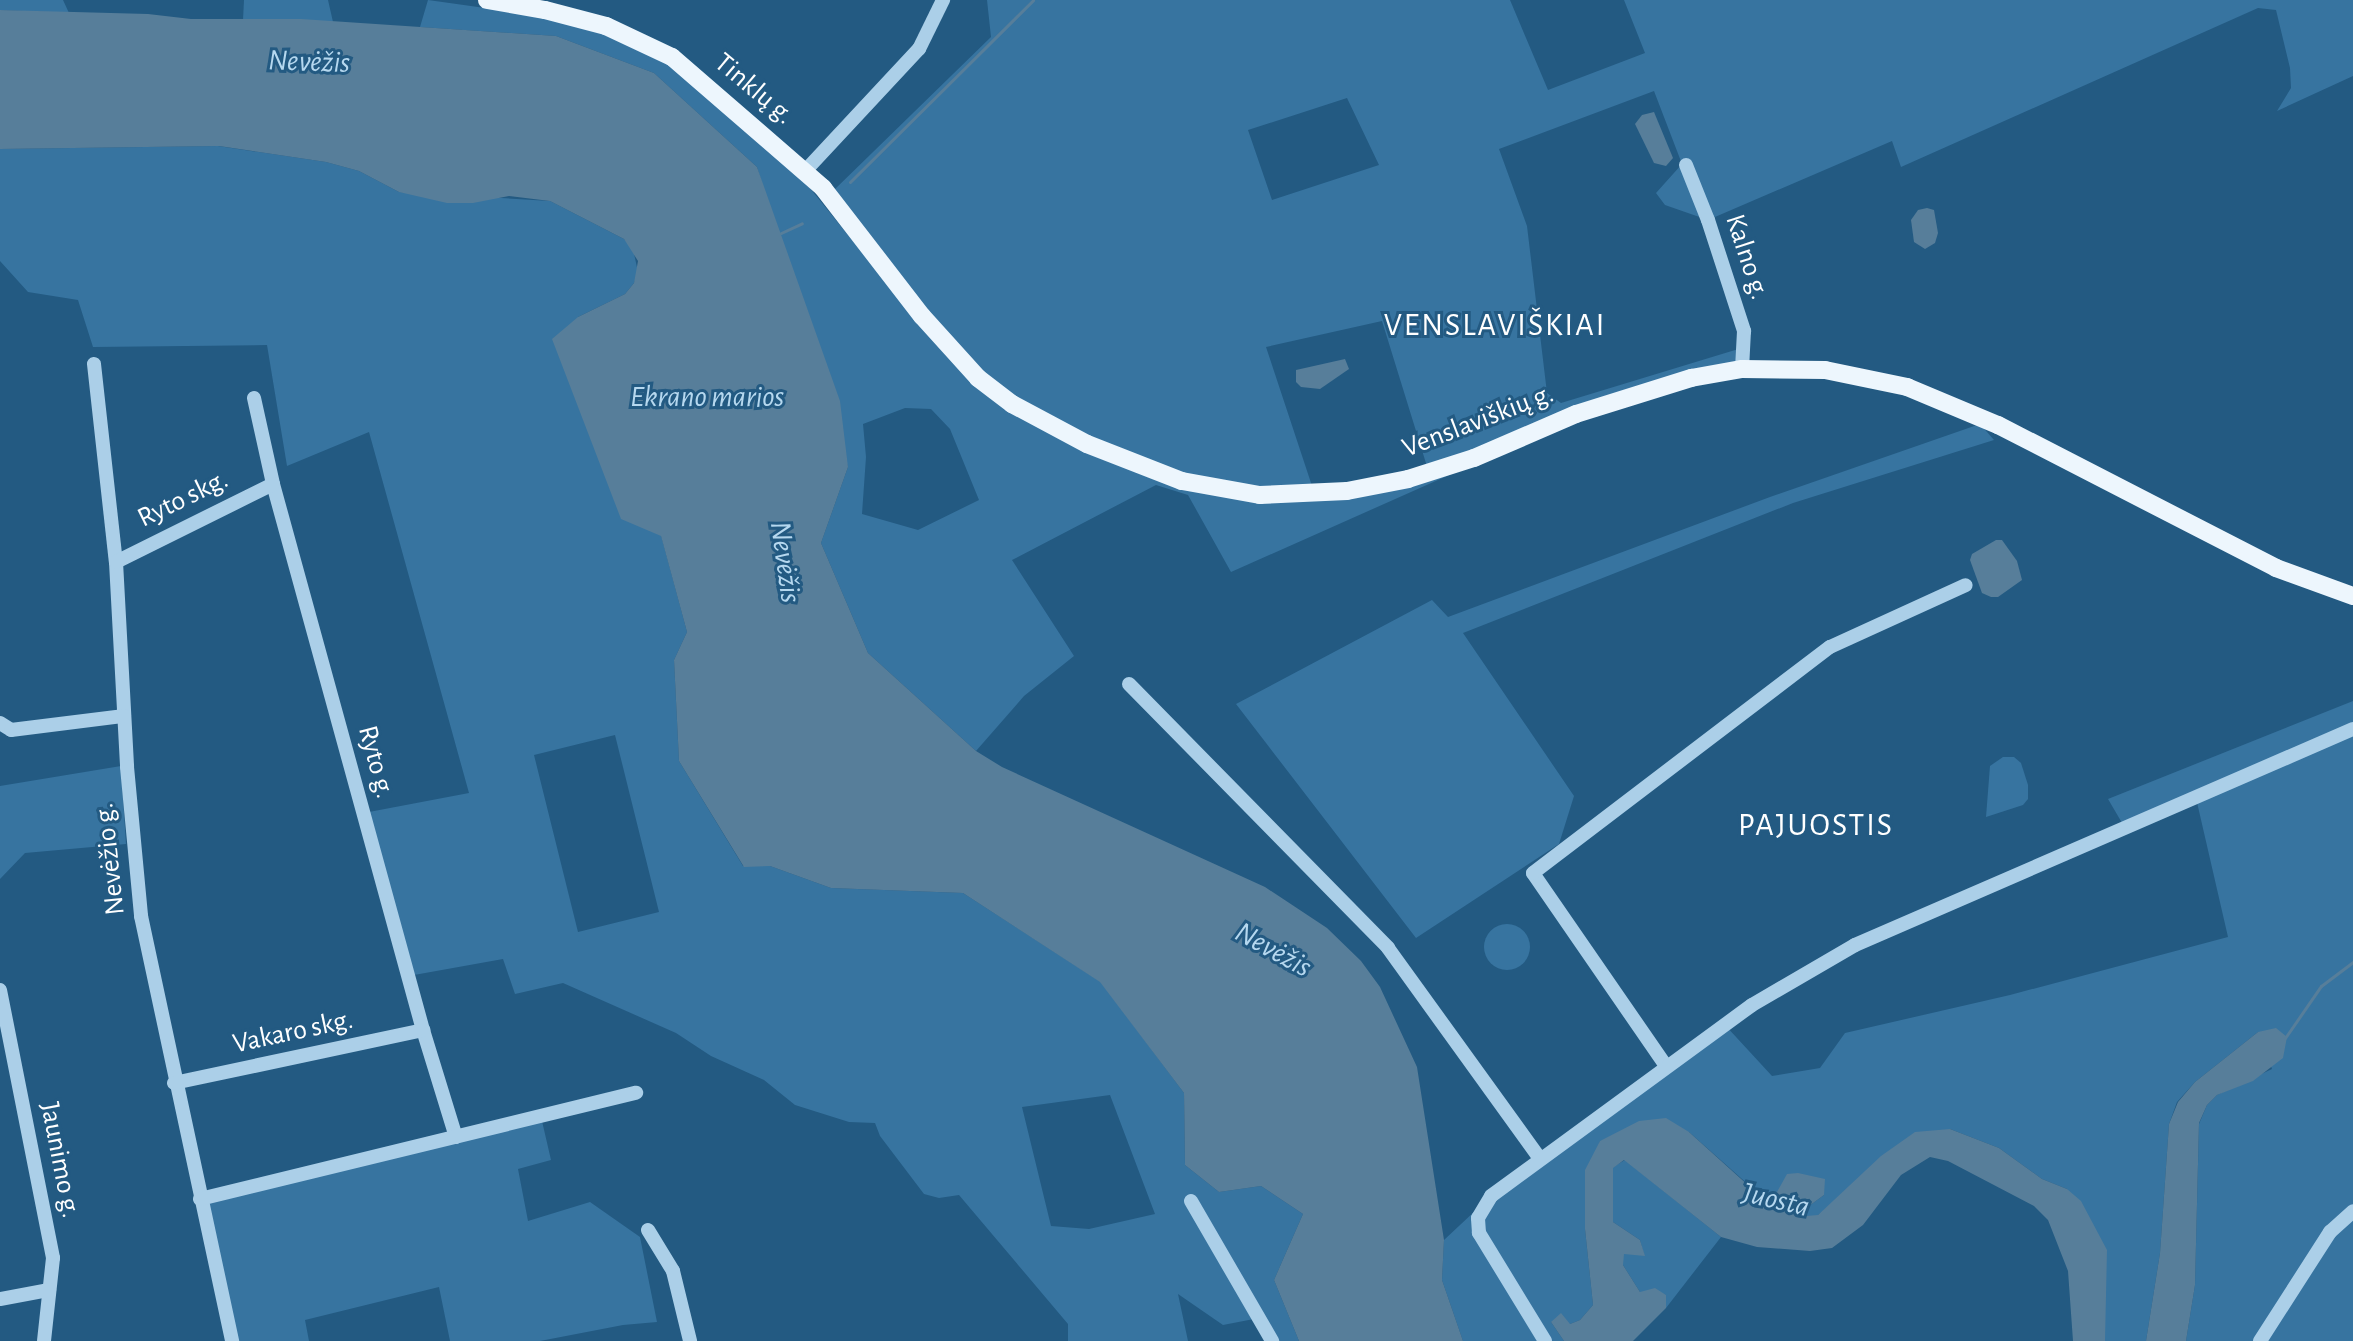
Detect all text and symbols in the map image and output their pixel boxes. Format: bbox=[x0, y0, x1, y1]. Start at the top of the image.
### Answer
water label: Nevėžis bbox=[268, 43, 350, 81]
street label: Tinklų g. bbox=[707, 46, 801, 132]
street label: Kalno g. bbox=[1717, 210, 1777, 304]
district label: VENSLAVIŠKIAI bbox=[1384, 306, 1606, 344]
street label: Venslaviškių g. bbox=[1398, 377, 1558, 465]
water label: Ekrano marios bbox=[630, 379, 784, 415]
street label: Ryto skg. bbox=[132, 463, 234, 535]
water label: Nevėžis bbox=[761, 519, 809, 605]
street label: Ryto g. bbox=[350, 722, 402, 802]
street label: Nevėžio g. bbox=[87, 801, 133, 917]
district label: PAJUOSTIS bbox=[1738, 806, 1894, 844]
water label: Nevėžis bbox=[1229, 914, 1317, 986]
street label: Vakaro skg. bbox=[230, 1003, 356, 1061]
street label: Jaunimo g. bbox=[32, 1099, 88, 1221]
water label: Juosta bbox=[1739, 1175, 1813, 1225]

